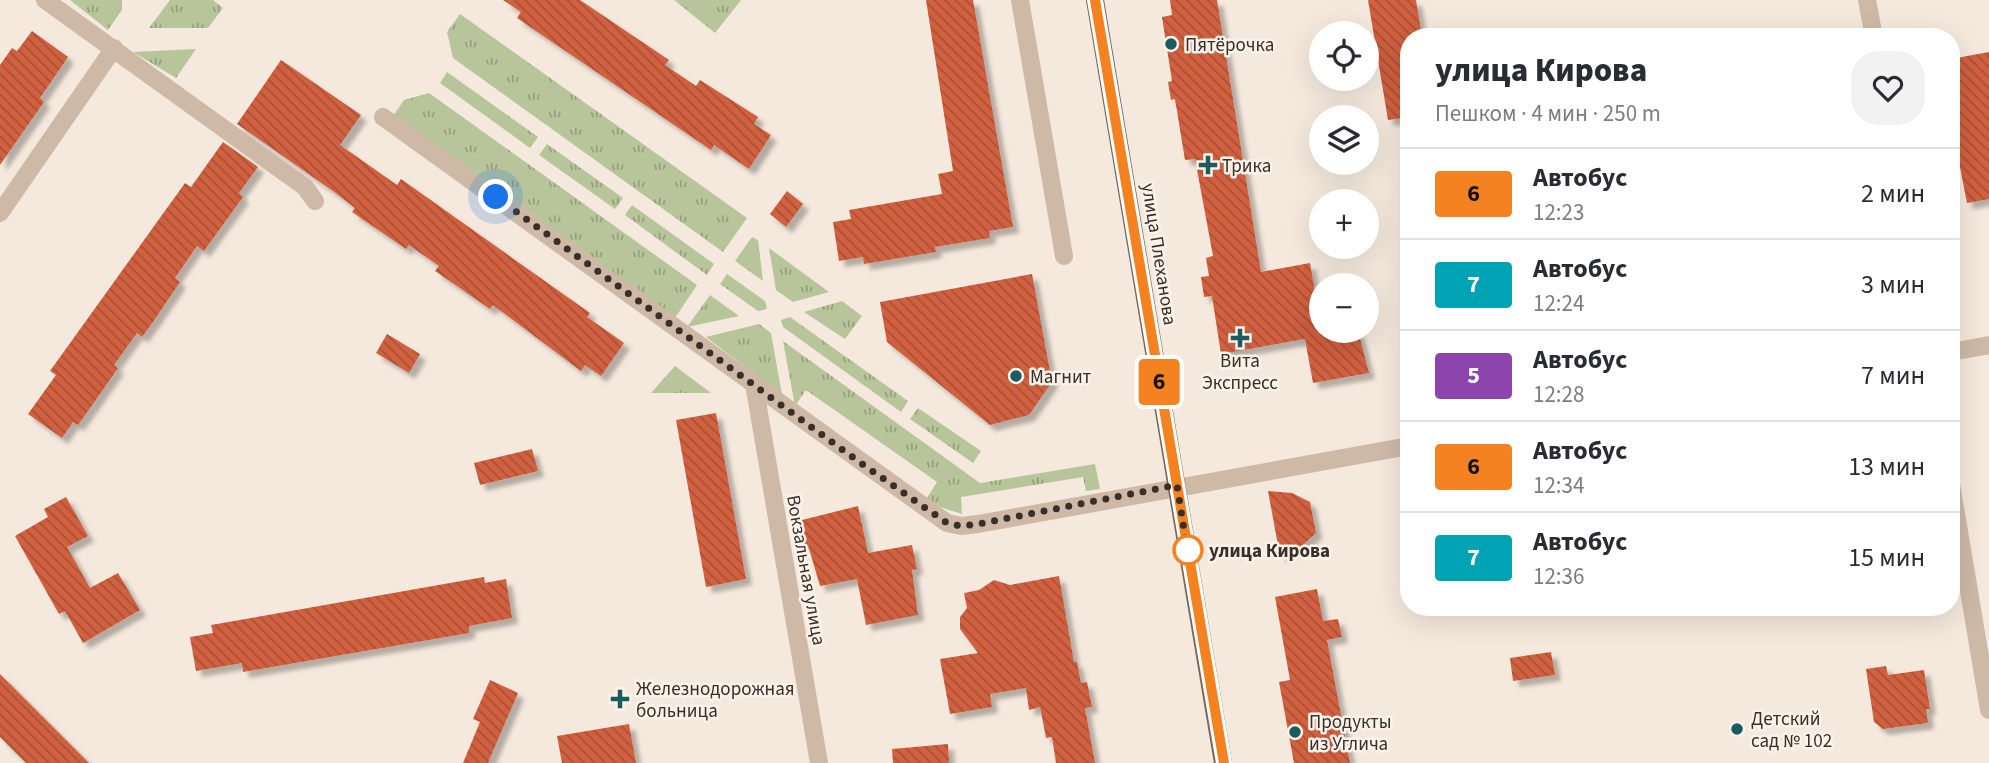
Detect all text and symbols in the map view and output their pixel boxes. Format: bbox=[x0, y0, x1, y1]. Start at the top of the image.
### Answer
map controls bbox=[1309, 21, 1379, 343]
button: locate bbox=[1309, 21, 1379, 91]
place label: Пятёрочка bbox=[1185, 32, 1274, 59]
marker: Пятёрочка bbox=[1163, 36, 1179, 52]
text: улица Кирова bbox=[1435, 47, 1647, 94]
button: heart bbox=[1851, 51, 1925, 125]
text: Пешком · 4 мин · 250 m bbox=[1435, 97, 1661, 130]
button: layers bbox=[1309, 105, 1379, 175]
place label: Трика bbox=[1222, 153, 1271, 180]
marker: Трика bbox=[1200, 157, 1216, 173]
text: Автобус bbox=[1533, 159, 1627, 196]
text: 2 мин bbox=[1861, 175, 1925, 212]
text: 6 bbox=[1467, 176, 1480, 211]
your location bbox=[478, 179, 513, 214]
street label: улица Плеханова bbox=[1134, 181, 1183, 327]
button: + bbox=[1309, 189, 1379, 259]
text: 12:23 bbox=[1533, 196, 1584, 229]
text: Автобус bbox=[1533, 250, 1627, 287]
text: 3 мин bbox=[1861, 266, 1925, 303]
text: 7 bbox=[1467, 267, 1480, 302]
button: − bbox=[1309, 273, 1379, 343]
text: 12:24 bbox=[1533, 287, 1584, 320]
marker: Вита Экспресс bbox=[1232, 330, 1248, 346]
text: Автобус bbox=[1533, 341, 1627, 378]
place label: Вита Экспресс bbox=[1202, 348, 1278, 397]
text: 7 мин bbox=[1861, 357, 1925, 394]
text: 5 bbox=[1467, 358, 1480, 393]
line badge: 6 bbox=[1136, 359, 1182, 405]
place label: Магнит bbox=[1030, 364, 1092, 391]
text: 6 bbox=[1153, 364, 1165, 399]
marker: Магнит bbox=[1008, 368, 1024, 384]
text: 12:28 bbox=[1533, 378, 1584, 411]
text: Автобус bbox=[1533, 432, 1627, 469]
text: 13 мин bbox=[1848, 448, 1925, 485]
text: 6 bbox=[1467, 449, 1480, 484]
text: 12:34 bbox=[1533, 469, 1584, 502]
street label: Вокзальная улица bbox=[779, 493, 832, 648]
text: Автобус bbox=[1533, 523, 1627, 560]
marker: улица Кирова bbox=[1173, 535, 1203, 565]
place label: улица Кирова bbox=[1209, 538, 1330, 565]
text: 15 мин bbox=[1848, 539, 1925, 576]
text: 7 bbox=[1467, 540, 1480, 575]
text: 12:36 bbox=[1533, 560, 1584, 593]
place label: Железнодорожная больница bbox=[636, 676, 795, 725]
marker: Железнодорожная больница bbox=[610, 689, 630, 709]
place label: Детский сад № 102 bbox=[1751, 706, 1832, 755]
place label: Продукты из Углича bbox=[1309, 709, 1392, 758]
marker: Детский сад № 102 bbox=[1729, 721, 1745, 737]
marker: Продукты из Углича bbox=[1287, 724, 1303, 740]

